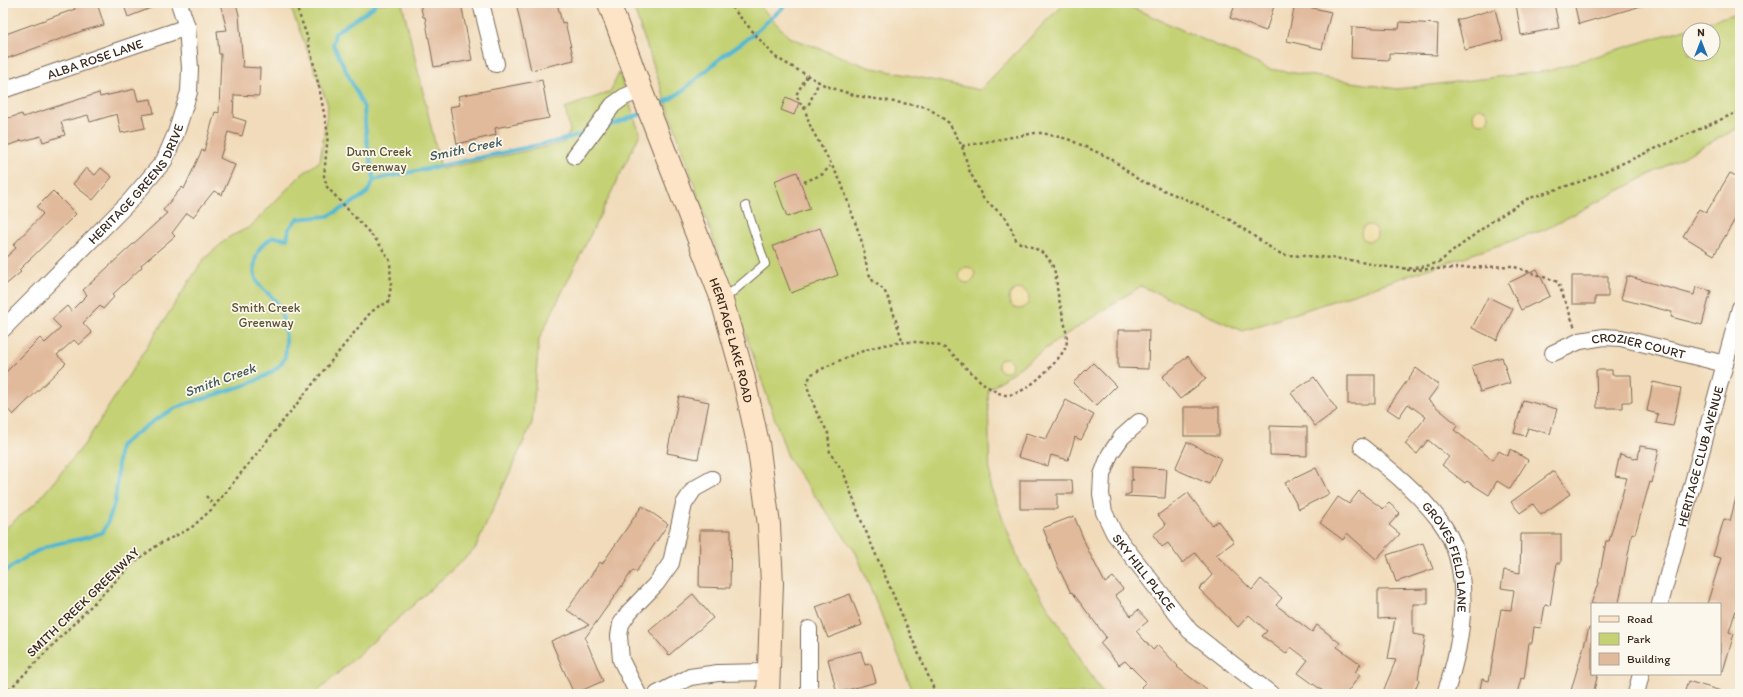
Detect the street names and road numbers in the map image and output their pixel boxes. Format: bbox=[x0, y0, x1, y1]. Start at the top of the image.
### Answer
street label: ALBA ROSE LANE bbox=[45, 35, 145, 82]
street label: HERITAGE GREENS DRIVE bbox=[85, 122, 186, 247]
street label: HERITAGE LAKE ROAD bbox=[707, 275, 756, 404]
street label: CROZIER COURT bbox=[1590, 329, 1688, 362]
street label: HERITAGE CLUB AVENUE bbox=[1674, 384, 1726, 528]
street label: GROVES FIELD LANE bbox=[1419, 498, 1470, 613]
street label: SKY HILL PLACE bbox=[1110, 531, 1179, 614]
street label: SMITH CREEK GREENWAY bbox=[23, 544, 143, 660]

